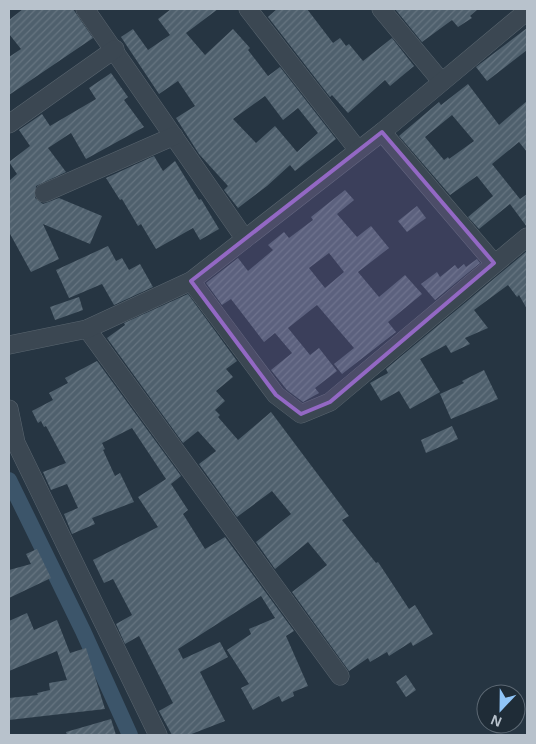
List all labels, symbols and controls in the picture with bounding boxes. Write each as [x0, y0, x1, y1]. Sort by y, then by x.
north arrow [476, 684, 526, 734]
text: N [488, 712, 504, 730]

